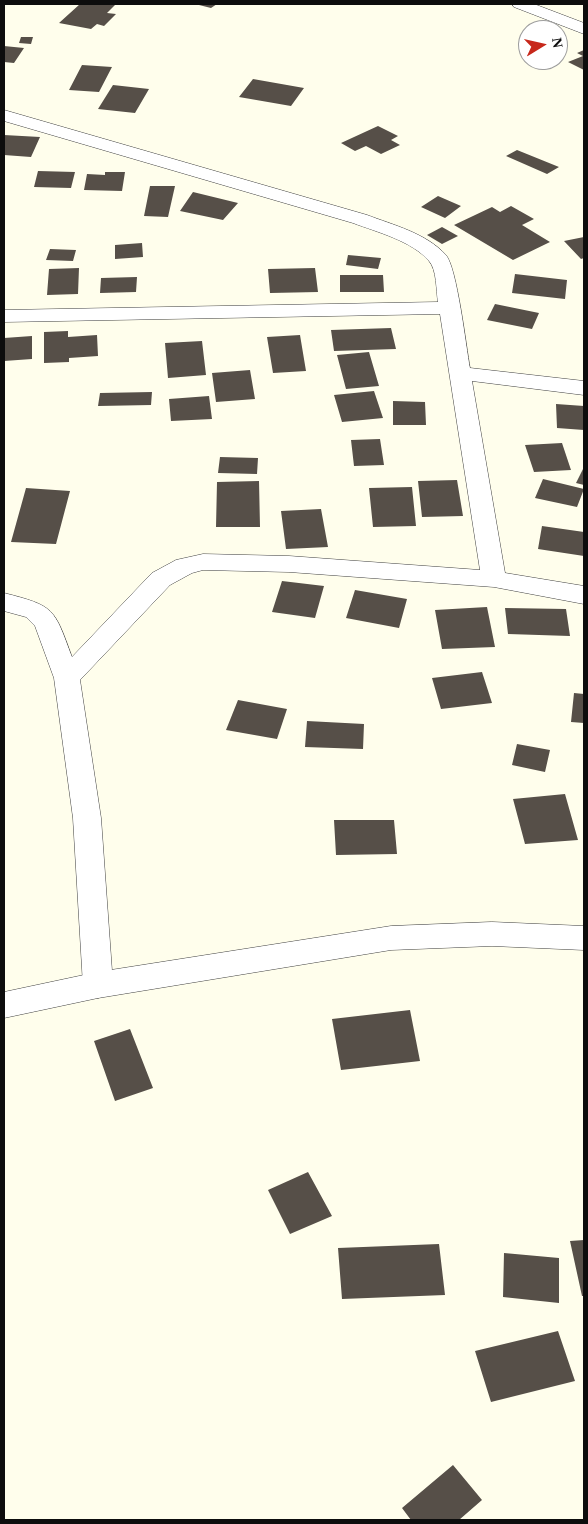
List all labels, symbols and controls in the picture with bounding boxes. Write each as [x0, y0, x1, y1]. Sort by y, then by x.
north arrow [518, 20, 568, 70]
text: N [549, 37, 566, 49]

